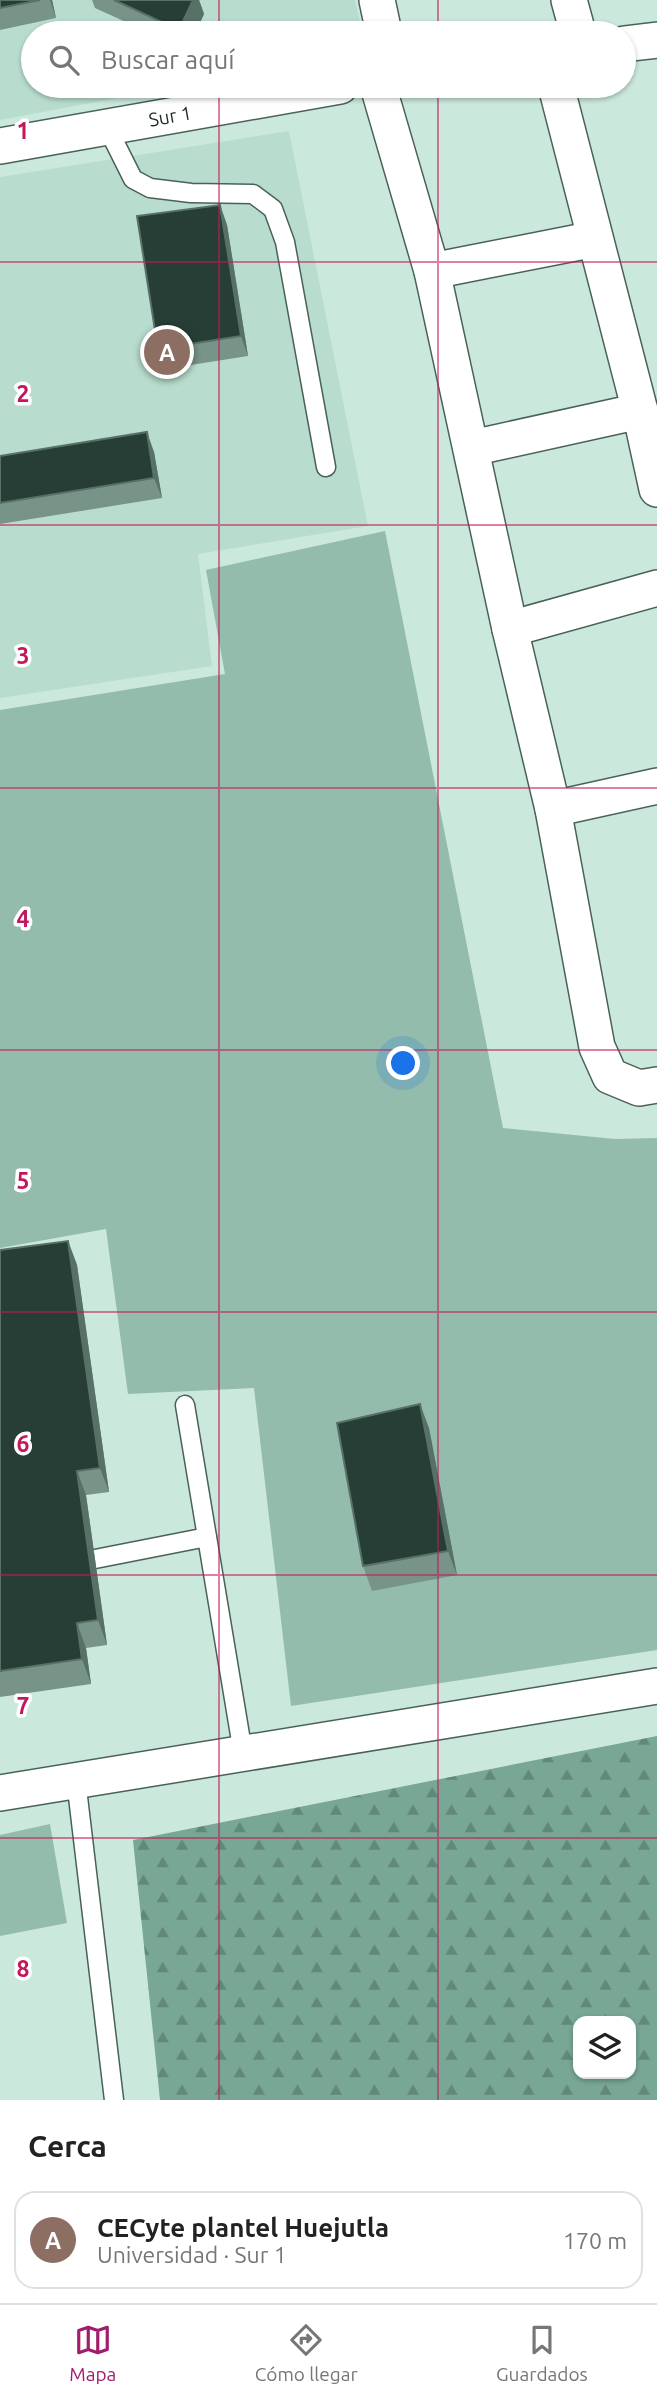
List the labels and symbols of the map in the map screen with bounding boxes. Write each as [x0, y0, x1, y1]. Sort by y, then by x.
street label: Sur 1 [147, 101, 193, 131]
text: 1 [17, 118, 29, 143]
pin: A [144, 326, 190, 378]
text: 2 [17, 381, 29, 406]
text: 3 [17, 643, 29, 668]
text: 4 [17, 906, 30, 931]
your location [386, 1046, 420, 1080]
text: 5 [17, 1168, 29, 1193]
text: 6 [17, 1431, 30, 1456]
text: 7 [17, 1693, 29, 1718]
text: 8 [17, 1956, 29, 1981]

